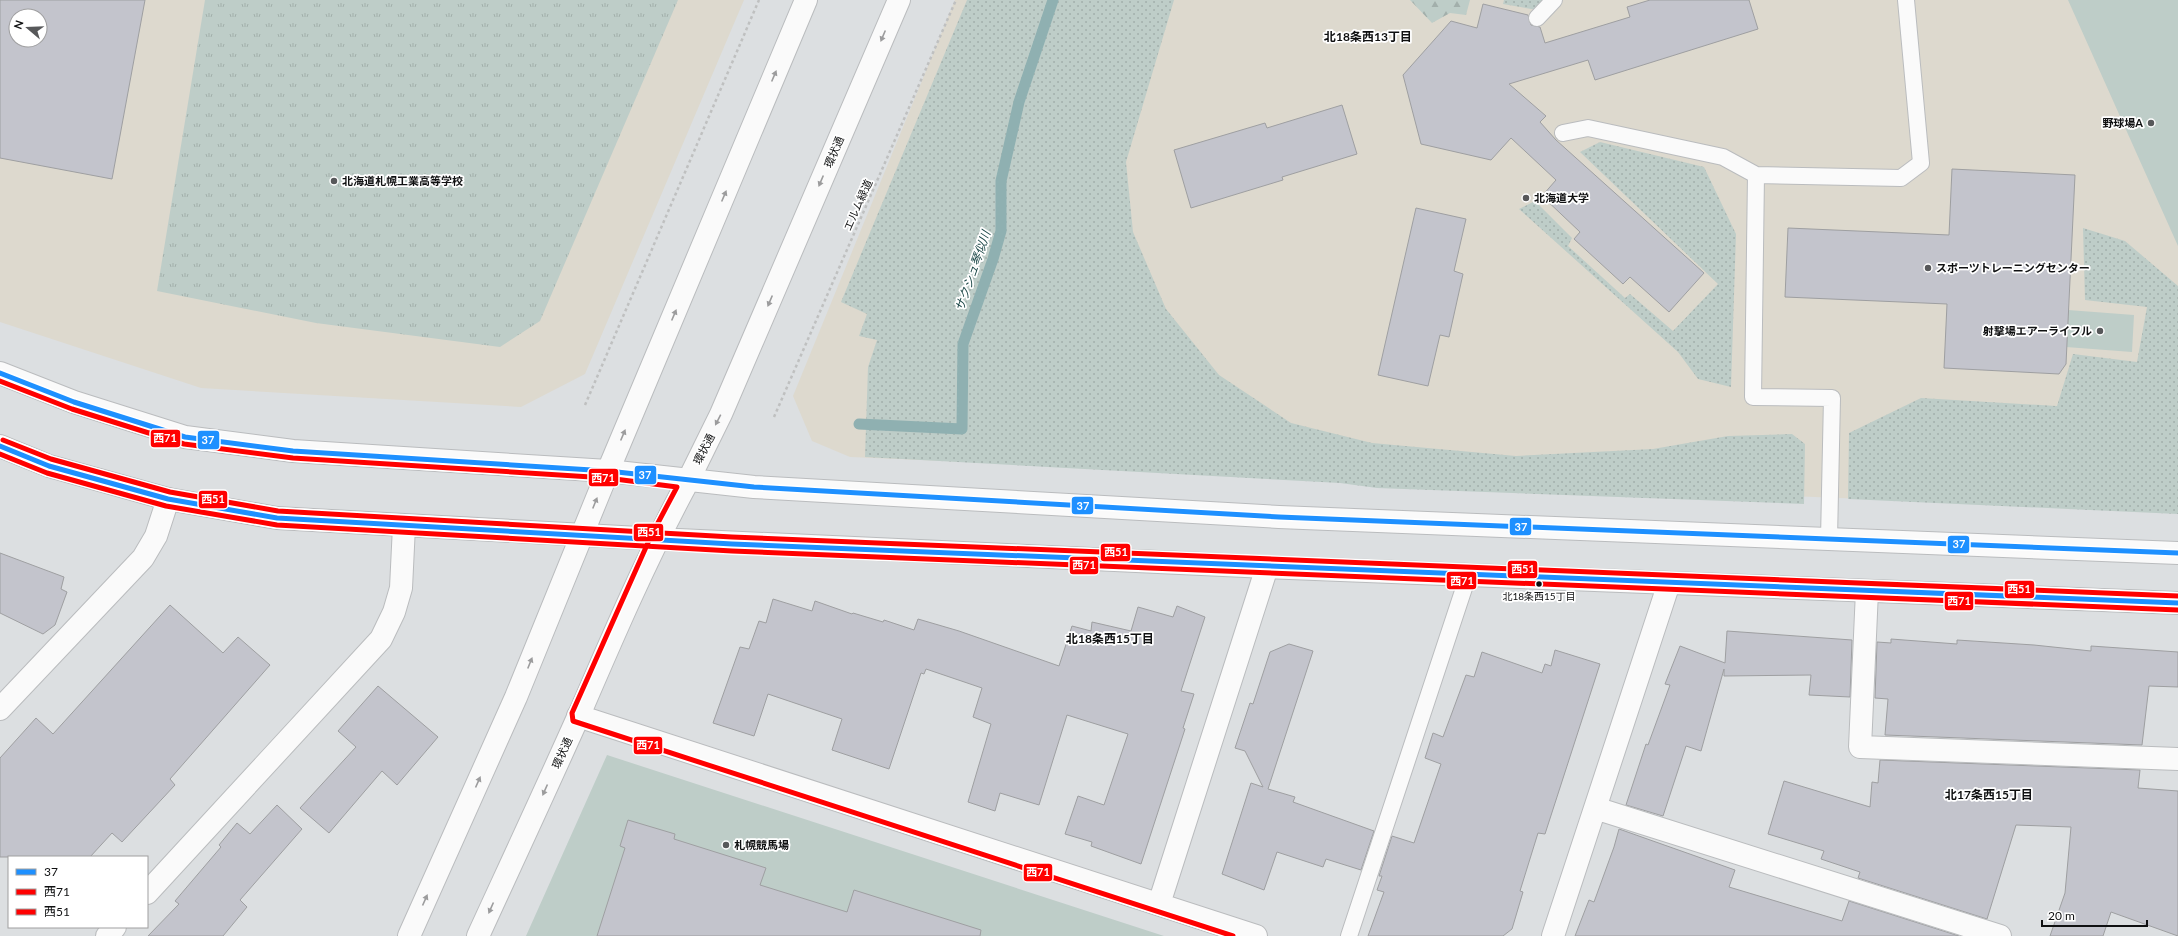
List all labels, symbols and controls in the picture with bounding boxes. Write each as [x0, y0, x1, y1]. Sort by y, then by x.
north arrow [8, 8, 48, 48]
text: N [11, 18, 26, 31]
district label: 北18条西13丁目 [1324, 29, 1412, 44]
one-way arrow [880, 30, 886, 41]
one-way arrow [772, 69, 778, 81]
place label: 野球場A [2102, 116, 2143, 129]
marker: 野球場A [2146, 118, 2156, 128]
street label: 環状通 [821, 134, 846, 170]
place label: 北海道札幌工業高等学校 [342, 174, 463, 187]
marker: 北海道札幌工業高等学校 [329, 176, 339, 186]
one-way arrow [818, 176, 824, 187]
street label: エルム緑道 [840, 177, 875, 232]
one-way arrow [721, 190, 727, 201]
place label: 北海道大学 [1534, 191, 1589, 204]
marker: 北海道大学 [1521, 193, 1531, 203]
water label: サクシュ琴似川 [952, 227, 994, 313]
place label: スポーツトレーニングセンター [1936, 261, 2090, 274]
marker: スポーツトレーニングセンター [1923, 263, 1933, 273]
one-way arrow [767, 295, 773, 306]
one-way arrow [671, 309, 677, 321]
place label: 射撃場エアーライフル [1983, 324, 2092, 337]
marker: 射撃場エアーライフル [2095, 326, 2105, 336]
one-way arrow [715, 414, 721, 426]
line badge: 西71 [150, 429, 181, 448]
line badge: 37 [197, 430, 220, 450]
one-way arrow [620, 430, 626, 441]
text: 西71 [153, 431, 177, 444]
street label: 環状通 [690, 431, 717, 466]
text: 37 [202, 433, 214, 446]
line badge: 37 [634, 465, 657, 485]
line badge: 西71 [588, 468, 619, 487]
text: 37 [639, 468, 651, 481]
text: 西71 [591, 471, 615, 484]
line badge: 西51 [198, 490, 228, 509]
text: 西51 [201, 492, 225, 505]
one-way arrow [592, 496, 598, 508]
line badge: 37 [1071, 496, 1094, 515]
text: 37 [1077, 499, 1089, 512]
line badge: 37 [1509, 517, 1532, 536]
text: 37 [1515, 520, 1527, 533]
line badge: 西51 [633, 523, 664, 542]
text: 西51 [637, 525, 661, 538]
line badge: 37 [1947, 535, 1970, 554]
text: 37 [1953, 537, 1965, 550]
line badge: 西51 [1100, 543, 1131, 562]
text: 西51 [1104, 545, 1128, 558]
line badge: 西71 [1069, 556, 1099, 575]
text: 西71 [1072, 558, 1096, 571]
line badge: 西51 [1507, 560, 1538, 579]
text: 西51 [1511, 562, 1535, 575]
line badge: 西71 [1446, 571, 1477, 590]
text: 西71 [1450, 574, 1474, 587]
marker: 北18条西15丁目 [1534, 579, 1544, 589]
line badge: 西51 [2004, 580, 2035, 599]
text: 西51 [2007, 582, 2031, 595]
place label: 北18条西15丁目 [1502, 590, 1576, 602]
line badge: 西71 [1944, 591, 1974, 611]
text: 西71 [1947, 594, 1971, 607]
district label: 北18条西15丁目 [1066, 631, 1154, 646]
one-way arrow [527, 656, 533, 668]
street label: 環状通 [549, 735, 574, 771]
line badge: 西71 [633, 736, 663, 755]
text: 西71 [636, 738, 660, 751]
one-way arrow [475, 776, 481, 787]
one-way arrow [542, 784, 548, 796]
district label: 北17条西15丁目 [1945, 787, 2033, 802]
place label: 札幌競馬場 [734, 838, 789, 851]
marker: 札幌競馬場 [721, 840, 731, 850]
legend [8, 856, 148, 928]
line badge: 西71 [1023, 863, 1053, 882]
text: 37 [44, 864, 58, 879]
text: 西71 [1026, 865, 1050, 878]
text: 西71 [44, 884, 70, 899]
one-way arrow [422, 895, 428, 906]
scale bar [2042, 902, 2147, 928]
one-way arrow [488, 903, 494, 914]
text: 西51 [44, 904, 70, 919]
text: 20 m [2048, 908, 2075, 923]

